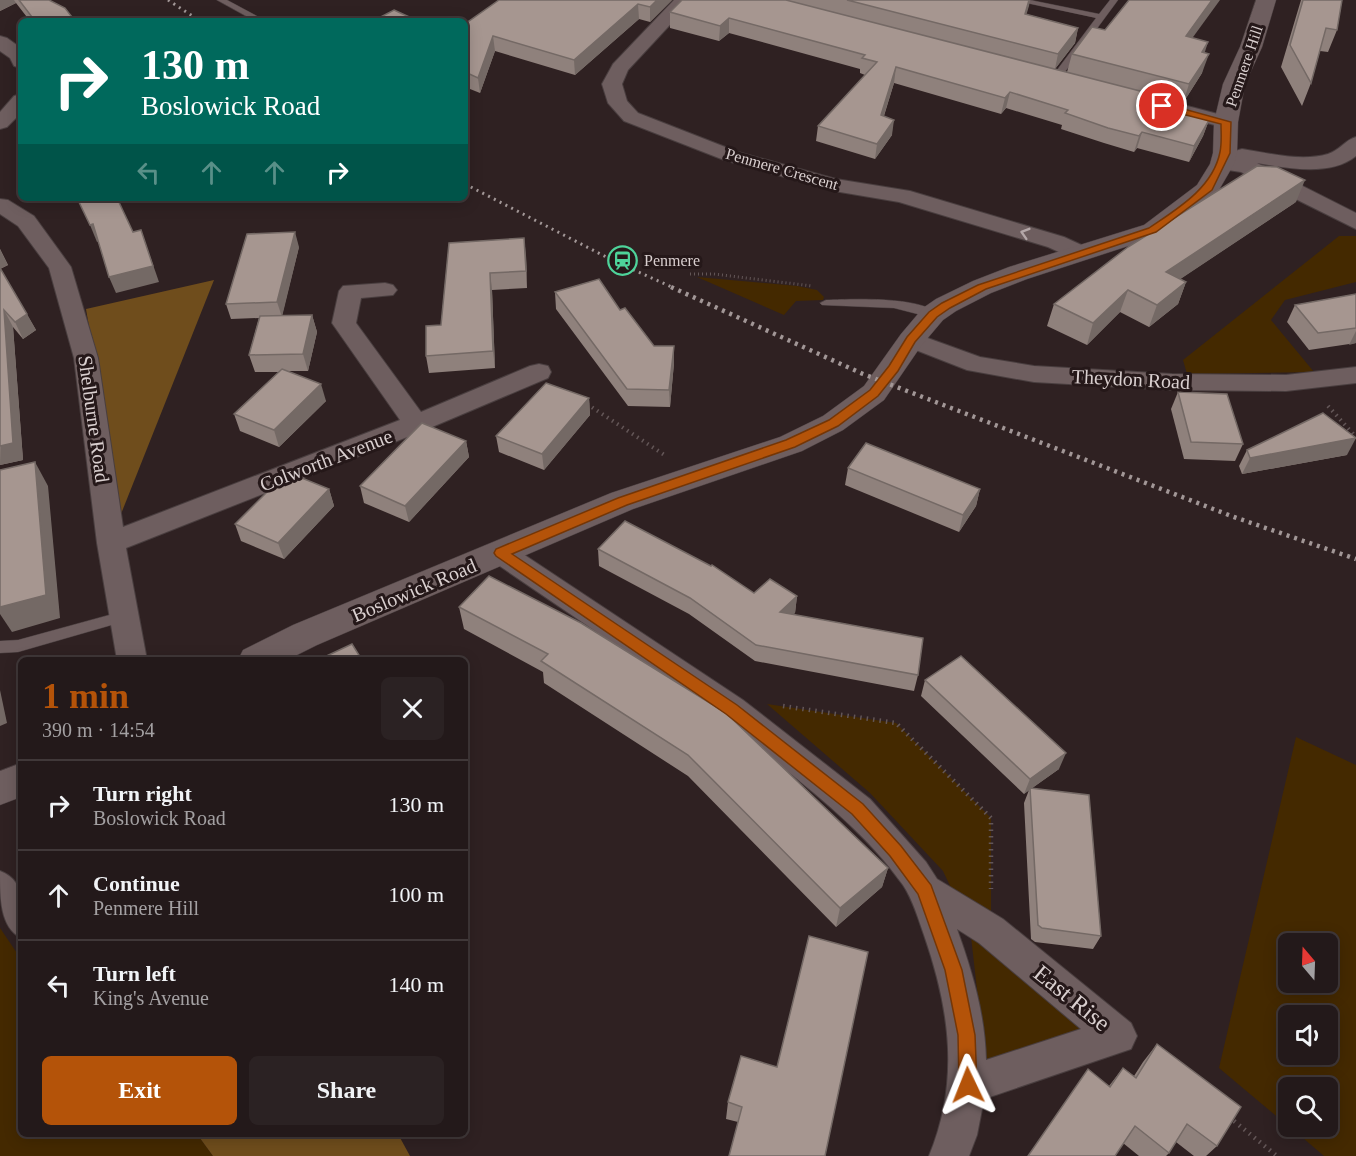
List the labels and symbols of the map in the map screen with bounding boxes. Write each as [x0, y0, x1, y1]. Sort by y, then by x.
street label: Penmere Hill [1222, 23, 1266, 109]
pin [1136, 80, 1187, 131]
street label: Penmere Crescent [724, 145, 841, 193]
one-way arrow [1020, 228, 1031, 240]
station icon: Penmere [607, 244, 639, 276]
place label: Penmere [644, 252, 700, 269]
street label: Shelburne Road [74, 354, 114, 484]
street label: Theydon Road [1071, 365, 1191, 394]
street label: Colworth Avenue [257, 425, 395, 495]
street label: Boslowick Road [349, 554, 479, 626]
north arrow [1278, 933, 1338, 993]
street label: East Rise [1029, 960, 1115, 1036]
position arrow [936, 1053, 1000, 1117]

